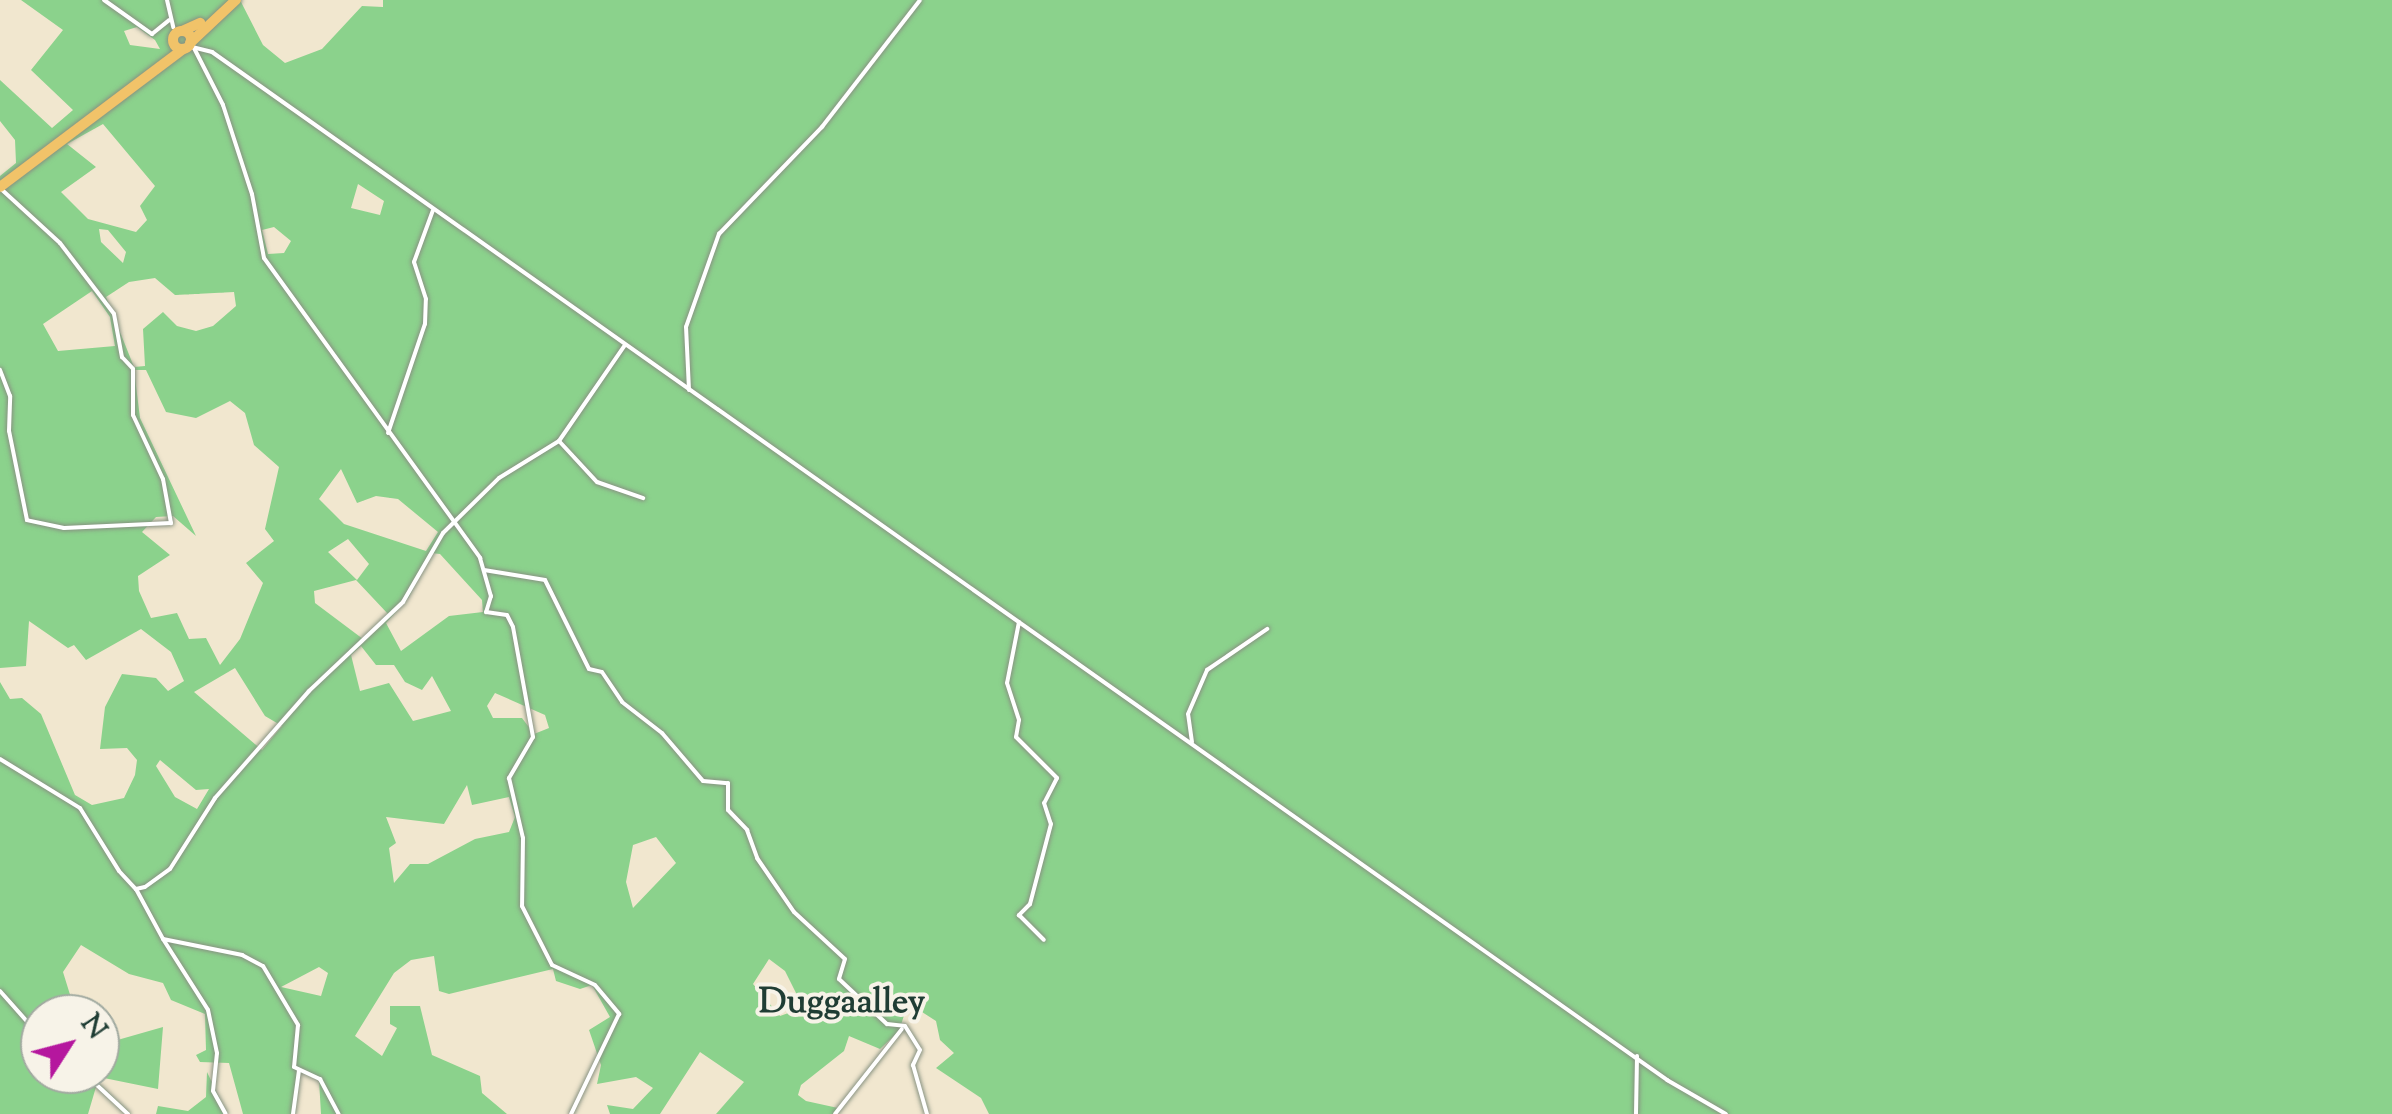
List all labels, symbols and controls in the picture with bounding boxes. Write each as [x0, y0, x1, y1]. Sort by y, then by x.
district label: Duggaalley [759, 983, 925, 1025]
north arrow [20, 994, 120, 1094]
text: N [70, 1007, 115, 1048]

